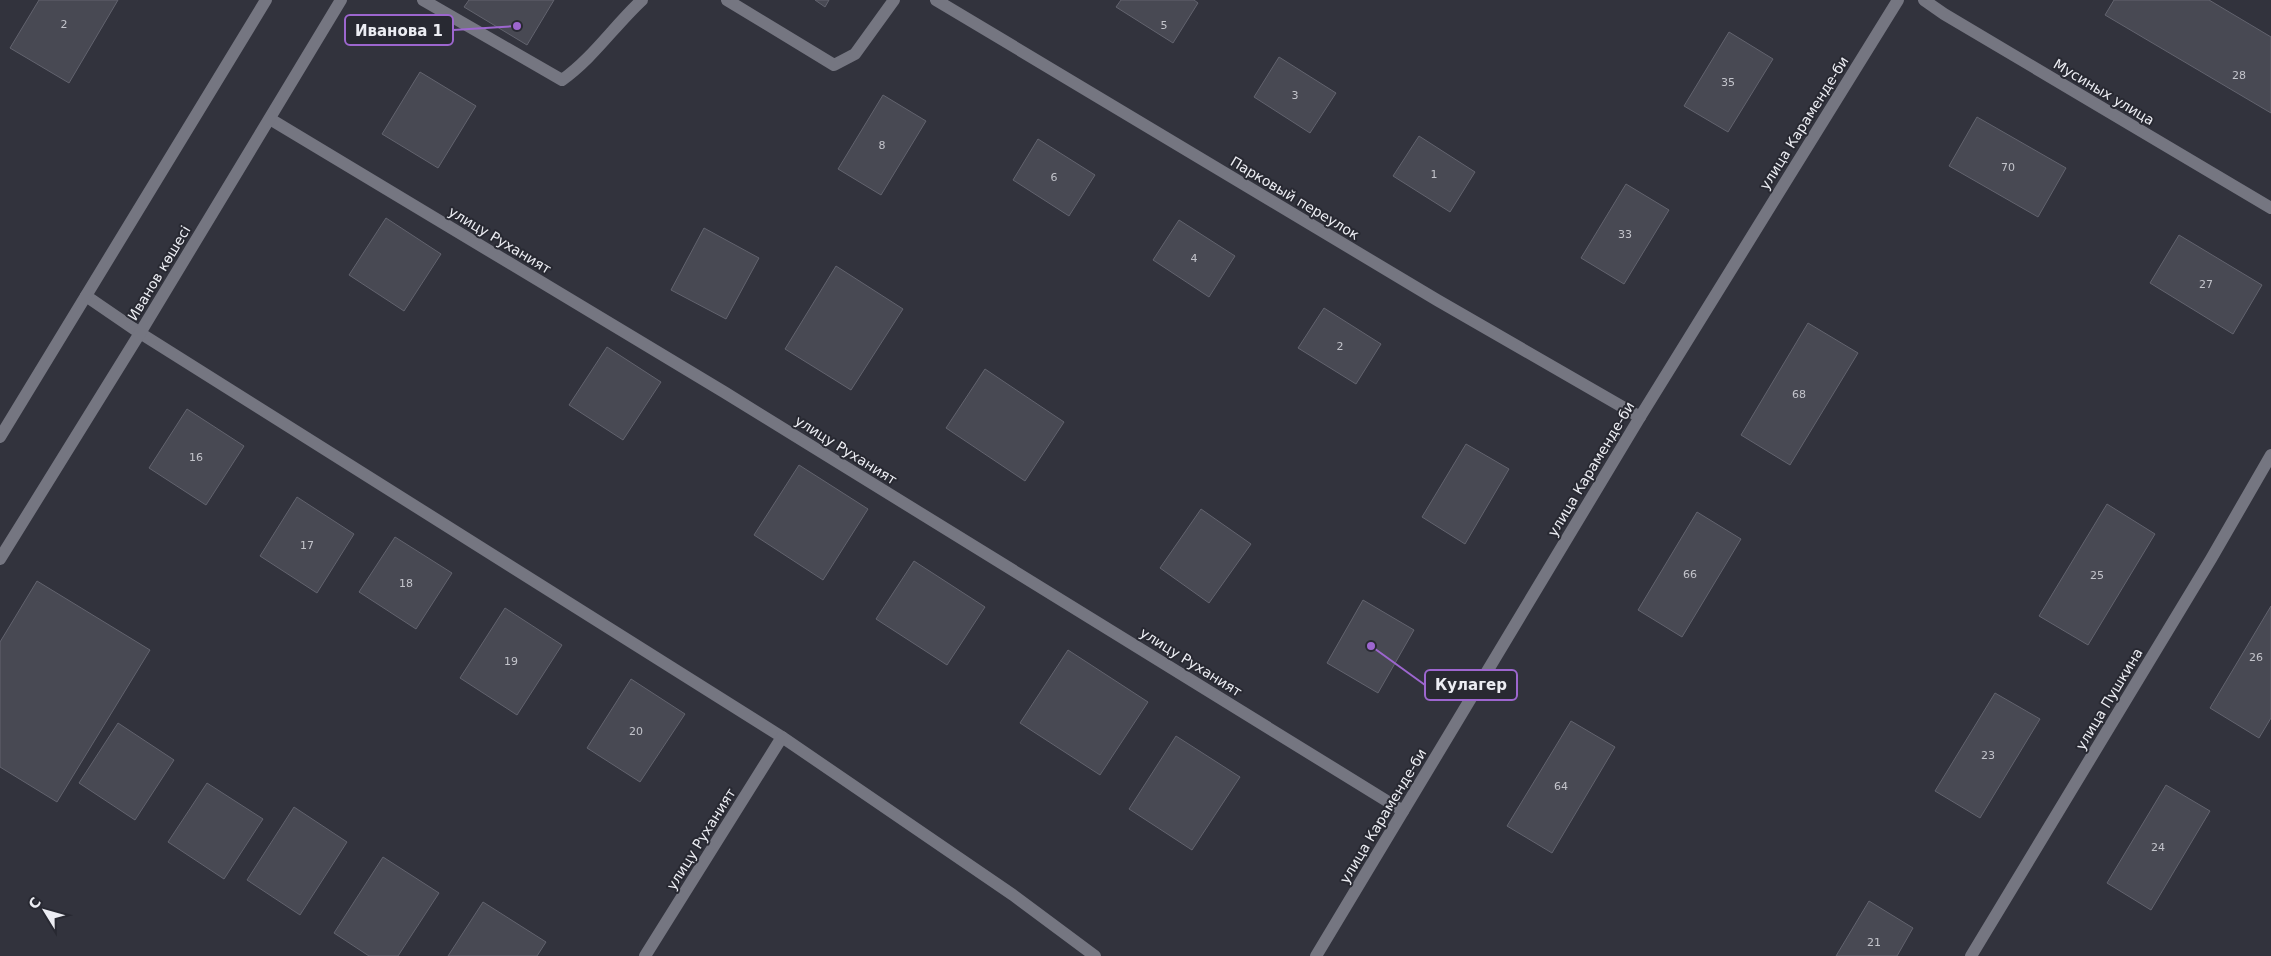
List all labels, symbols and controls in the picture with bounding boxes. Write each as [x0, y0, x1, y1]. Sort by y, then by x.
callout: Иванова 1 [345, 15, 453, 45]
house number: 2 [61, 18, 68, 31]
house number: 5 [1161, 19, 1168, 32]
text: Иванова 1 [355, 22, 443, 40]
street label: улица Караменде-би [1756, 53, 1852, 193]
street label: Мусиных улица [2051, 56, 2157, 128]
house number: 28 [2232, 69, 2246, 82]
house number: 35 [1721, 76, 1735, 89]
house number: 3 [1292, 89, 1299, 102]
house number: 8 [879, 139, 886, 152]
street label: Парковый переулок [1228, 153, 1362, 243]
house number: 70 [2001, 161, 2015, 174]
house number: 1 [1431, 168, 1438, 181]
house number: 6 [1051, 171, 1058, 184]
street label: улицу Руханият [446, 203, 554, 277]
street label: Иванов көшесі [124, 223, 194, 323]
house number: 33 [1618, 228, 1632, 241]
house number: 4 [1191, 252, 1198, 265]
house number: 27 [2199, 278, 2213, 291]
house number: 2 [1337, 340, 1344, 353]
house number: 68 [1792, 388, 1806, 401]
street label: улица Караменде-би [1544, 399, 1638, 539]
street label: улицу Руханият [792, 412, 900, 488]
house number: 16 [189, 451, 203, 464]
house number: 17 [300, 539, 314, 552]
house number: 66 [1683, 568, 1697, 581]
house number: 25 [2090, 569, 2104, 582]
house number: 18 [399, 577, 413, 590]
street label: улицу Руханият [1137, 624, 1245, 700]
street label: улица Пушкина [2072, 645, 2146, 753]
house number: 26 [2249, 651, 2263, 664]
house number: 19 [504, 655, 518, 668]
callout: Кулагер [1425, 670, 1517, 700]
text: Кулагер [1435, 676, 1507, 694]
house number: 20 [629, 725, 643, 738]
street label: улица Караменде-би [1336, 746, 1430, 886]
house number: 23 [1981, 749, 1995, 762]
house number: 64 [1554, 780, 1568, 793]
street label: улицу Руханият [663, 785, 739, 893]
house number: 24 [2151, 841, 2165, 854]
north arrow [20, 886, 70, 936]
text: С [25, 894, 44, 912]
house number: 21 [1867, 936, 1881, 949]

